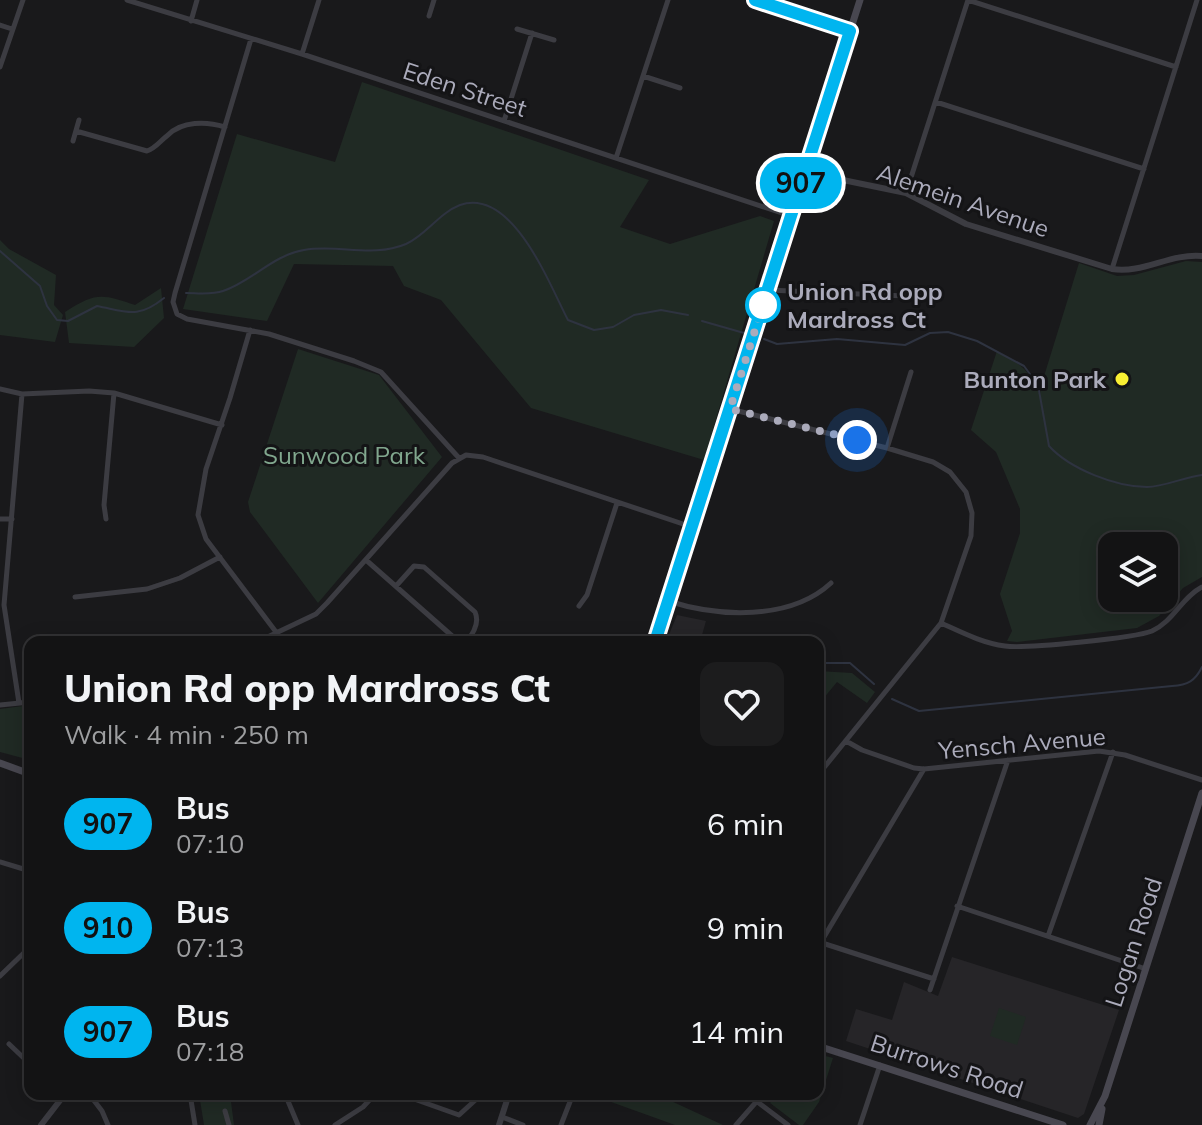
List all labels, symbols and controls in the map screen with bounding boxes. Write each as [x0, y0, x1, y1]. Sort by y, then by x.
street label: Eden Street [399, 55, 531, 123]
street label: Alemein Avenue [873, 156, 1053, 244]
line badge: 907 [755, 157, 847, 209]
text: 907 [776, 165, 826, 200]
place label: Union Rd opp Mardross Ct [787, 276, 943, 334]
marker: Union Rd opp Mardross Ct [746, 288, 780, 322]
place label: Bunton Park [963, 364, 1107, 394]
marker: Bunton Park [1113, 370, 1131, 388]
your location [837, 420, 877, 460]
park label: Sunwood Park [263, 440, 426, 470]
map controls [1098, 532, 1178, 612]
button: layers [1098, 532, 1178, 612]
button: heart [700, 662, 784, 746]
text: Union Rd opp Mardross Ct [64, 664, 550, 712]
text: Walk · 4 min · 250 m [64, 718, 309, 751]
street label: Yensch Avenue [936, 721, 1107, 765]
text: Bus [176, 789, 230, 827]
text: 6 min [707, 805, 784, 843]
text: 907 [83, 806, 133, 841]
text: 07:10 [176, 827, 244, 860]
street label: Logan Road [1098, 873, 1168, 1011]
text: Bus [176, 893, 230, 931]
text: 9 min [707, 909, 784, 947]
text: 910 [83, 910, 133, 945]
text: 07:13 [176, 931, 244, 964]
text: Bus [176, 997, 230, 1035]
text: 14 min [689, 1013, 784, 1051]
text: 907 [83, 1014, 133, 1049]
street label: Burrows Road [867, 1027, 1027, 1105]
text: 07:18 [176, 1035, 244, 1068]

